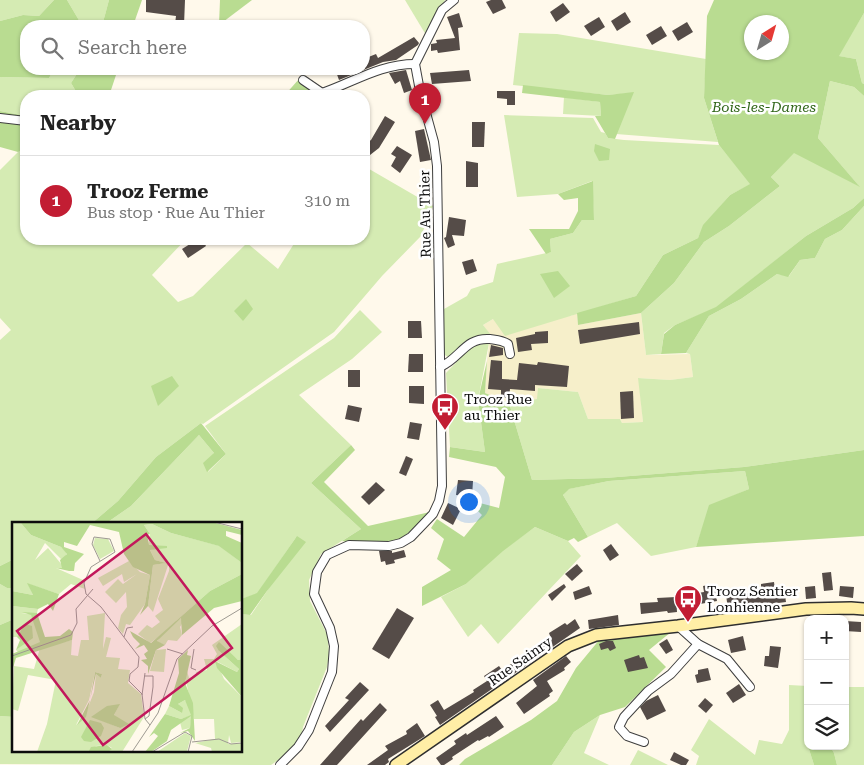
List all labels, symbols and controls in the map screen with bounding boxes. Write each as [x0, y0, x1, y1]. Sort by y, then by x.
north arrow [744, 15, 789, 60]
search box [20, 20, 370, 75]
icon: search [38, 34, 66, 62]
text: Search here [78, 36, 187, 59]
pin: 1 [409, 83, 441, 124]
park label: Bois-les-Dames [711, 99, 817, 115]
text: Nearby [40, 111, 116, 135]
street label: Rue Au Thier [416, 170, 434, 258]
text: Trooz Ferme [87, 180, 208, 203]
text: 1 [52, 191, 60, 210]
text: 310 m [304, 191, 350, 210]
text: Bus stop · Rue Au Thier [87, 203, 265, 222]
place label: Trooz Rue au Thier [464, 391, 532, 423]
bus stop icon: Trooz Rue au Thier [430, 392, 460, 431]
your location [456, 489, 482, 515]
inset map [12, 522, 242, 752]
place label: Trooz Sentier Lonhienne [707, 583, 798, 615]
bus stop icon: Trooz Sentier Lonhienne [673, 584, 703, 623]
map controls [804, 615, 849, 750]
button: + [804, 615, 849, 660]
street label: Rue Sainry [485, 633, 555, 689]
button: − [804, 660, 849, 705]
button: layers [804, 705, 849, 750]

